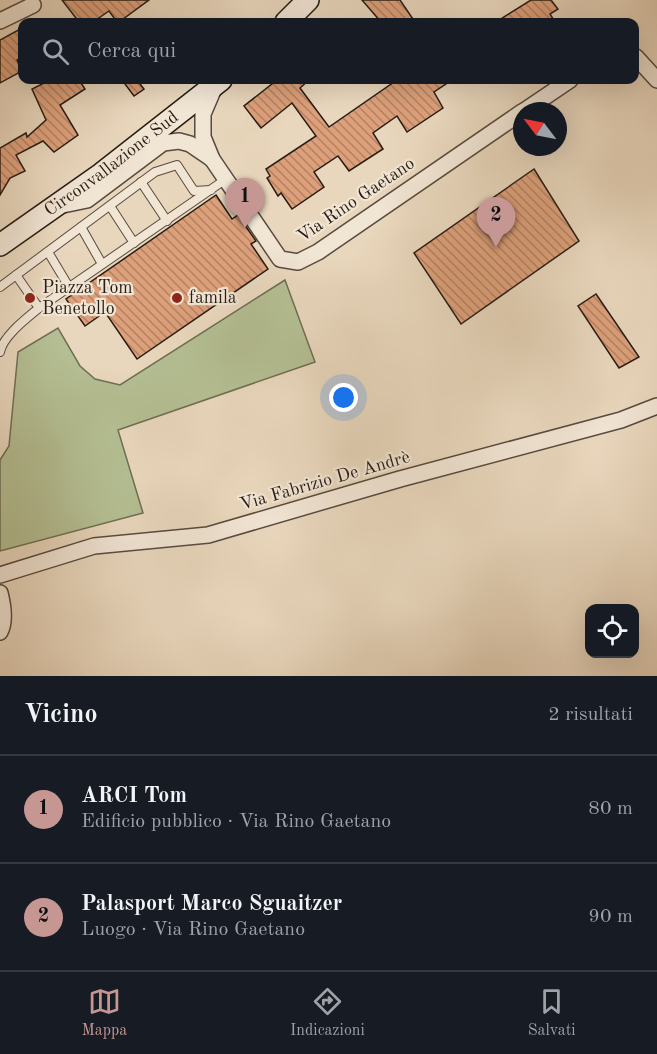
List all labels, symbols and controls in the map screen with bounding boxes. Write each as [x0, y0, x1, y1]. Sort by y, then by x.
search box [18, 18, 639, 84]
icon: search [39, 35, 72, 68]
text: Cerca qui [87, 40, 176, 62]
north arrow [513, 102, 567, 156]
street label: Circonvallazione Sud [41, 108, 182, 220]
street label: Via Rino Gaetano [294, 154, 418, 246]
pin: 1 [226, 178, 264, 228]
pin: 2 [476, 198, 516, 247]
place label: Piazza Tom Benetollo [42, 279, 133, 318]
place label: famila [189, 289, 237, 307]
marker: Piazza Tom Benetollo [23, 291, 37, 305]
marker: famila [170, 291, 184, 305]
your location [329, 383, 358, 412]
street label: Via Fabrizio De Andrè [238, 448, 412, 514]
map controls [585, 604, 639, 658]
button: locate [585, 604, 639, 658]
text: Vicino [24, 702, 98, 728]
text: 2 risultati [548, 705, 633, 725]
text: ARCI Tom [81, 785, 187, 807]
text: 1 [38, 799, 49, 819]
text: 80 m [588, 799, 633, 819]
text: Edificio pubblico · Via Rino Gaetano [81, 812, 391, 832]
text: Palasport Marco Sguaitzer [81, 893, 342, 915]
text: 2 [38, 907, 49, 927]
text: 90 m [588, 907, 633, 927]
text: Luogo · Via Rino Gaetano [81, 920, 305, 940]
tab: Mappa [81, 985, 127, 1041]
tab: Indicazioni [290, 985, 365, 1041]
tab: Salvati [528, 985, 576, 1041]

